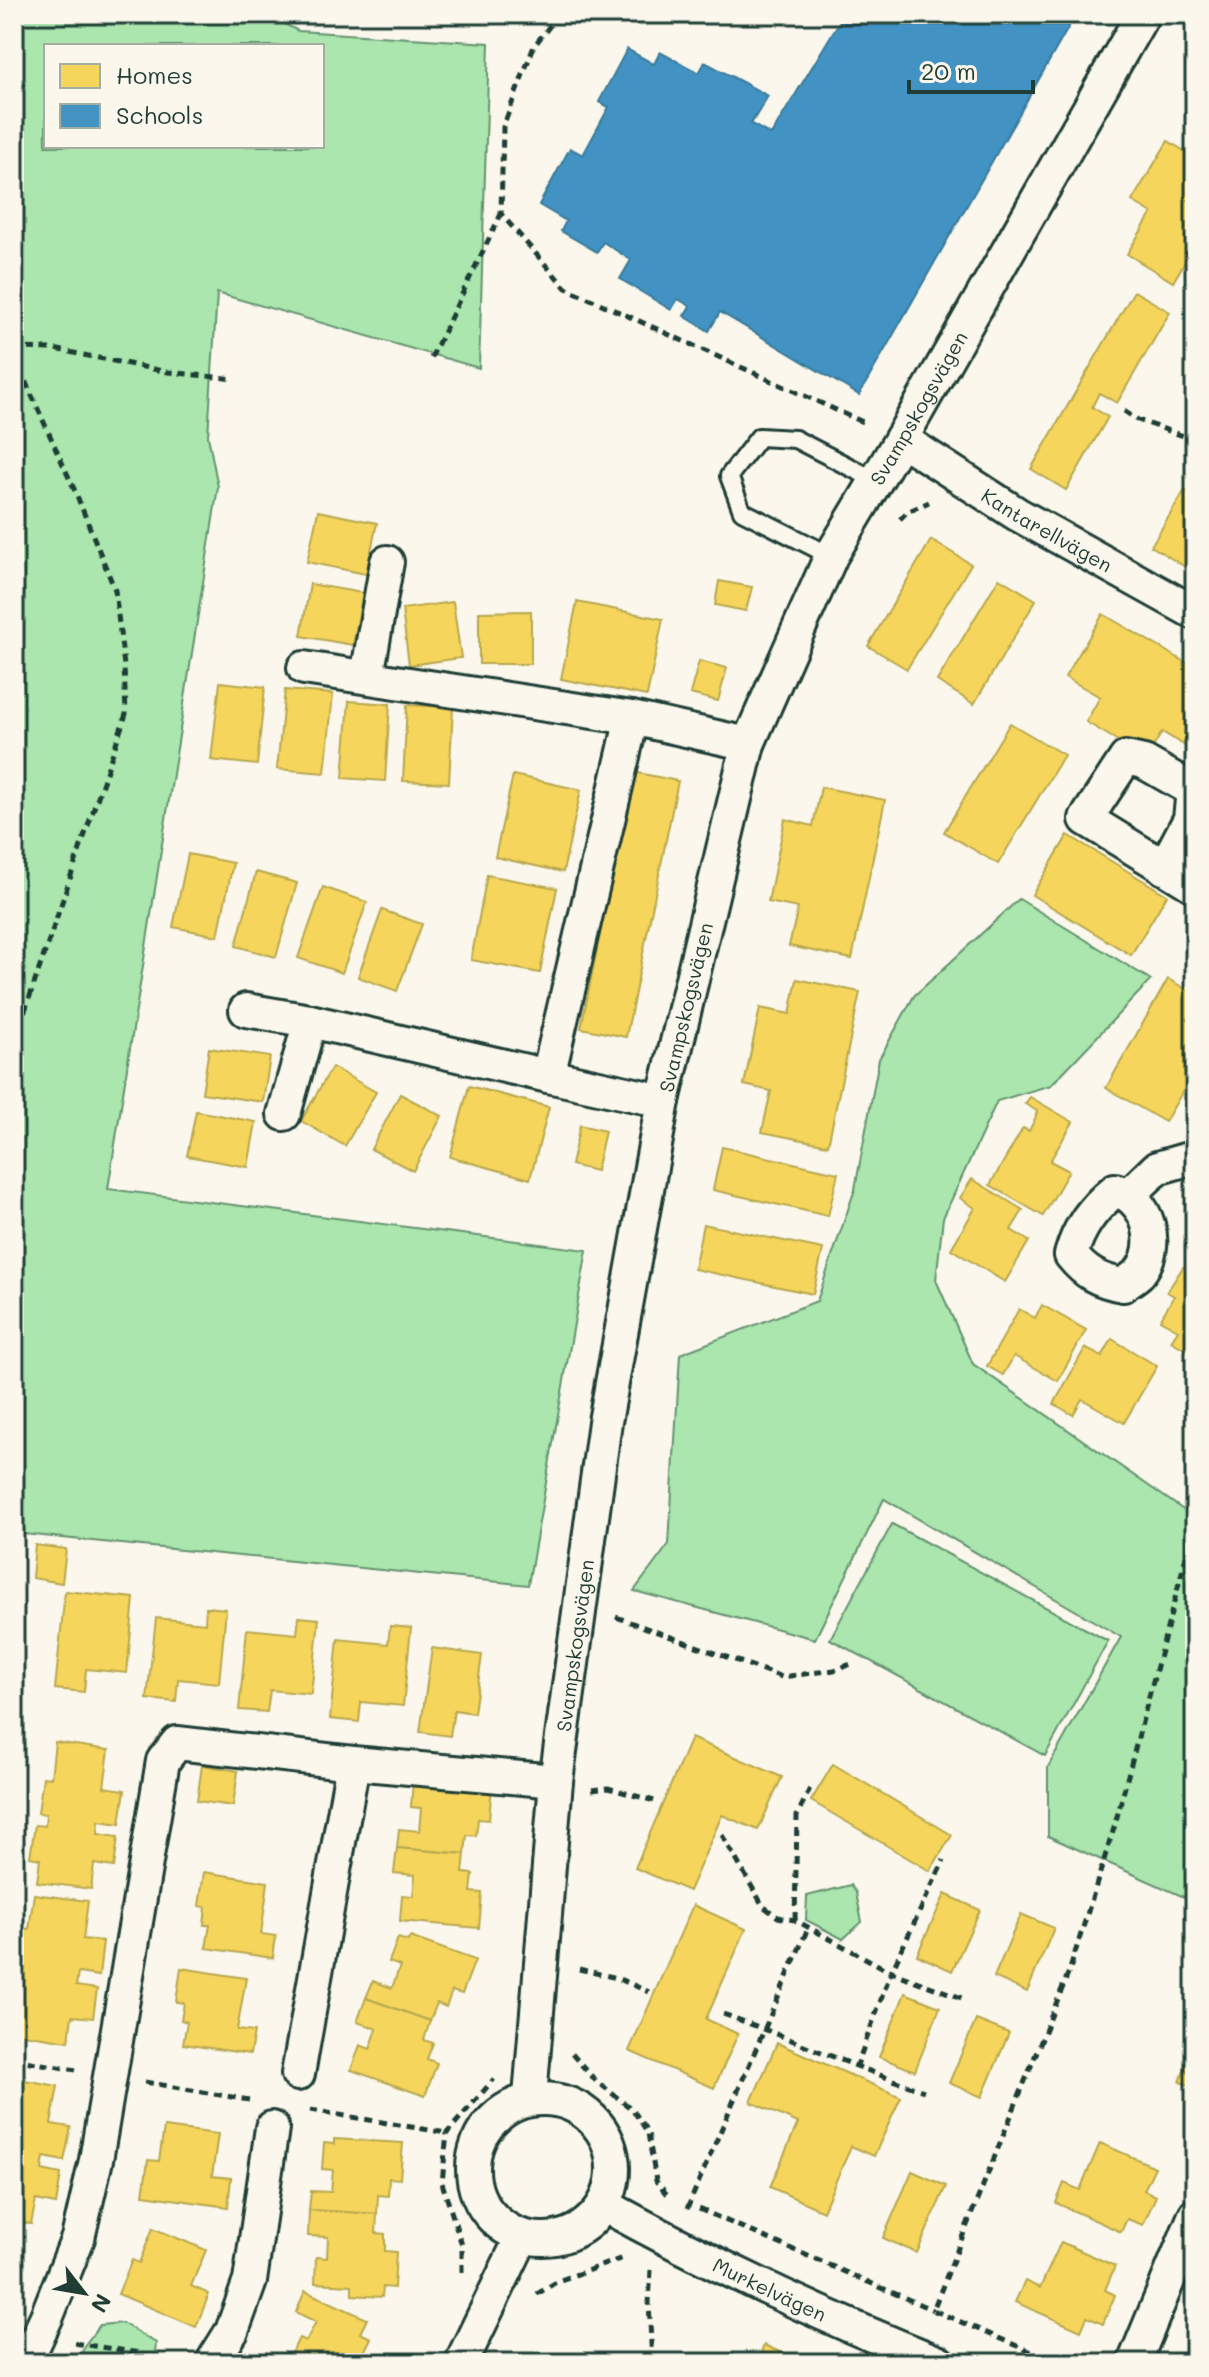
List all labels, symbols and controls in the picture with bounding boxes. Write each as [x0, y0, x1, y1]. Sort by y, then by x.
legend [44, 44, 324, 148]
scale bar [909, 44, 1033, 94]
text: 20 m [921, 55, 976, 86]
text: Homes [116, 59, 193, 90]
text: Schools [116, 99, 203, 130]
street label: Svampskogsvägen [864, 326, 973, 490]
street label: Kantarellvägen [977, 482, 1117, 578]
street label: Svampskogsvägen [653, 920, 718, 1095]
street label: Svampskogsvägen [550, 1558, 599, 1733]
street label: Murkelvägen [709, 2251, 831, 2327]
north arrow [44, 2253, 124, 2333]
text: N [85, 2289, 118, 2318]

